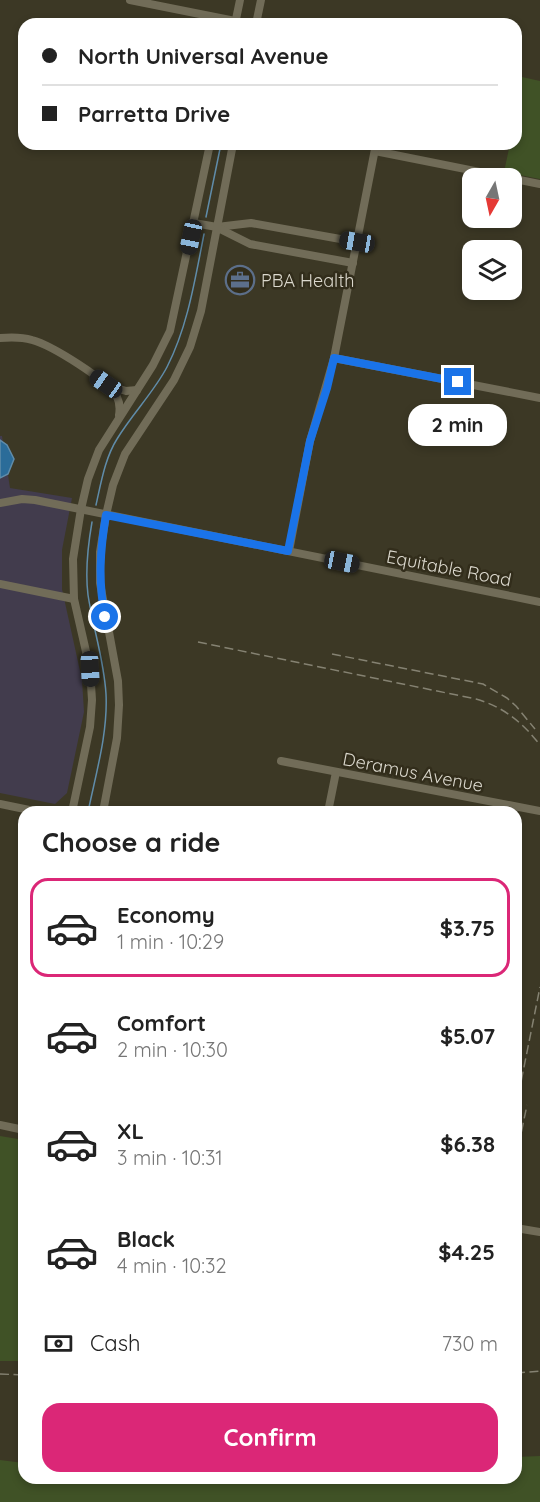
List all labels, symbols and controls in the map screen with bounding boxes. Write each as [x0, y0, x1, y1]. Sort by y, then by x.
text: North Universal Avenue [78, 42, 328, 70]
text: Parretta Drive [78, 100, 230, 128]
north arrow [462, 168, 522, 228]
map controls [462, 168, 522, 300]
car [178, 218, 204, 256]
car [338, 230, 376, 254]
button: layers [462, 240, 522, 300]
office icon: PBA Health [224, 264, 256, 296]
place label: PBA Health [261, 269, 355, 292]
car [86, 366, 126, 402]
route end [444, 368, 471, 395]
callout: 2 min [408, 403, 508, 445]
text: 2 min [431, 412, 484, 437]
street label: Equitable Road [385, 545, 513, 591]
car [323, 550, 361, 574]
route start [91, 603, 118, 630]
car [80, 651, 100, 687]
street label: Deramus Avenue [341, 747, 485, 797]
text: Choose a ride [42, 825, 220, 859]
icon: car [45, 901, 99, 955]
text: Economy [117, 901, 215, 929]
text: $3.75 [440, 914, 495, 942]
text: 1 min · 10:29 [117, 929, 224, 954]
icon: car [45, 1009, 99, 1063]
text: Comfort [117, 1009, 206, 1037]
text: $5.07 [440, 1022, 495, 1050]
text: 2 min · 10:30 [117, 1037, 228, 1062]
icon: car [45, 1117, 99, 1171]
text: XL [117, 1117, 144, 1145]
text: $6.38 [440, 1130, 495, 1158]
text: 3 min · 10:31 [117, 1145, 223, 1170]
icon: car [45, 1225, 99, 1279]
text: Black [117, 1225, 175, 1253]
text: $4.25 [438, 1238, 495, 1266]
text: 4 min · 10:32 [117, 1253, 227, 1278]
icon: cash [42, 1327, 75, 1360]
text: Cash [90, 1329, 141, 1357]
text: 730 m [442, 1331, 498, 1356]
button: Confirm [42, 1403, 498, 1472]

